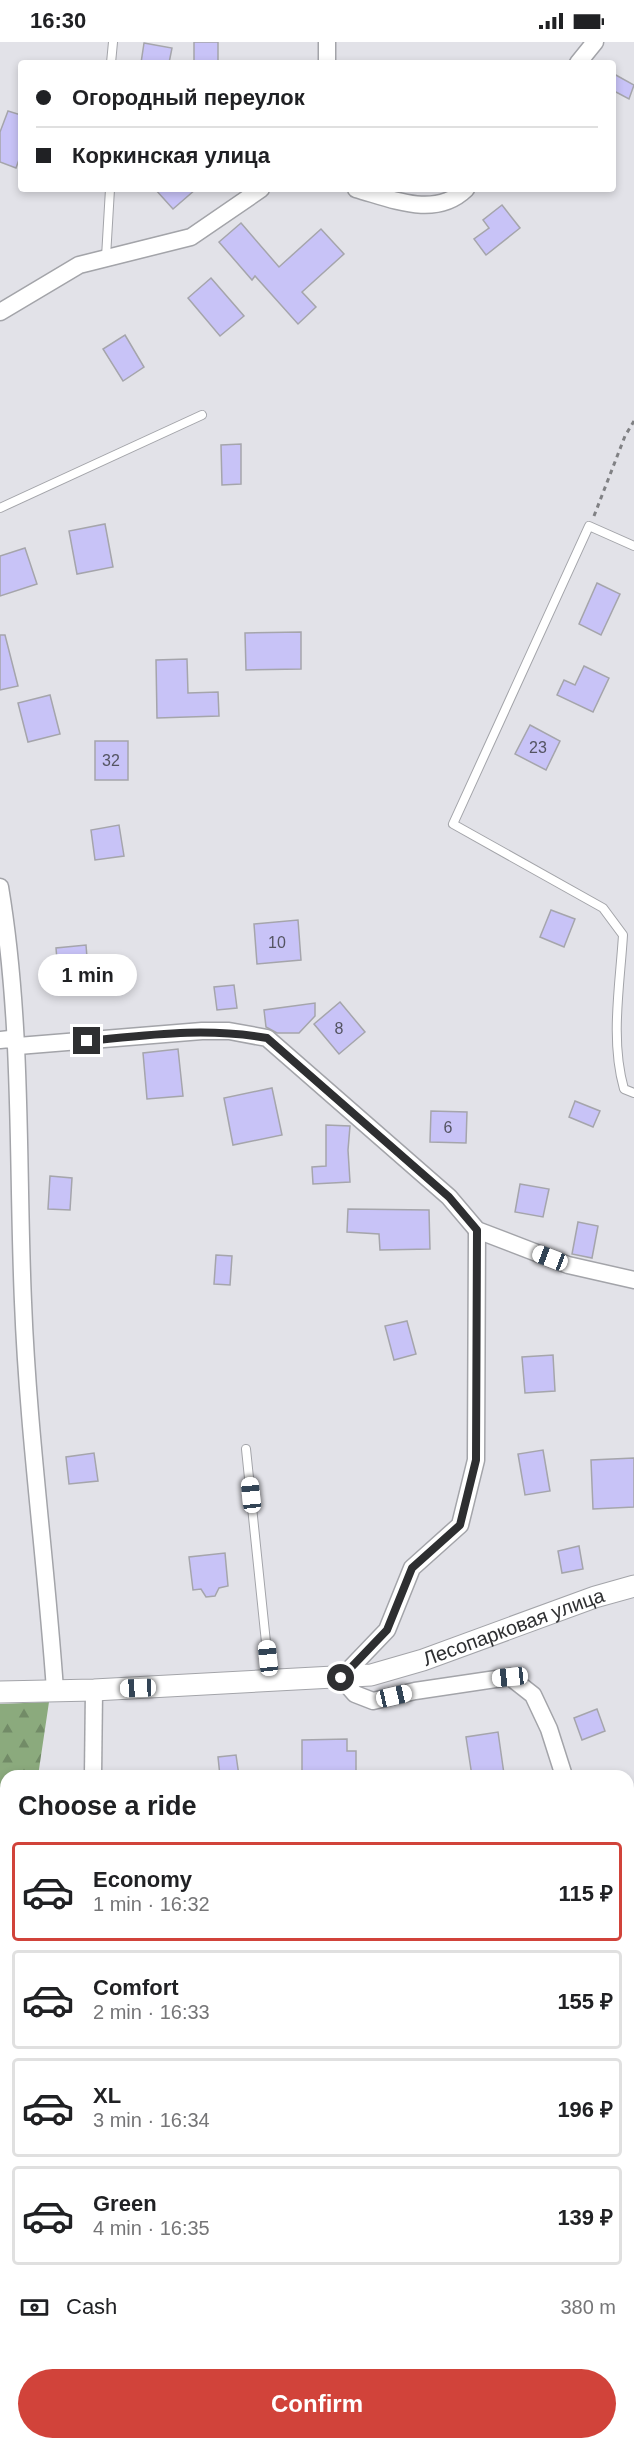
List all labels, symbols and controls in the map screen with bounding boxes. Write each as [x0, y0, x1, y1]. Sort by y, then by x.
text: 16:30 [30, 8, 86, 33]
text: Огородный переулок [72, 85, 305, 110]
text: Коркинская улица [72, 143, 270, 168]
house number: 23 [529, 739, 547, 756]
house number: 32 [102, 752, 120, 769]
house number: 10 [268, 934, 286, 951]
callout: 1 min [38, 954, 136, 996]
text: 1 min [61, 964, 114, 986]
house number: 8 [335, 1020, 344, 1037]
route end [73, 1027, 100, 1054]
house number: 6 [444, 1119, 453, 1136]
car [530, 1243, 570, 1273]
car [240, 1476, 262, 1514]
street label: Лесопарковая улица [420, 1584, 608, 1670]
car [257, 1639, 279, 1677]
route start [327, 1664, 354, 1691]
car [491, 1666, 529, 1688]
car [120, 1678, 156, 1698]
car [374, 1683, 414, 1709]
text: Choose a ride [18, 1791, 197, 1821]
icon: car [21, 1865, 75, 1919]
text: Economy [93, 1867, 192, 1892]
text: 115 ₽ [559, 1881, 613, 1906]
text: 1 min · 16:32 [93, 1893, 210, 1915]
icon: car [21, 1973, 75, 2027]
text: Comfort [93, 1975, 179, 2000]
text: 155 ₽ [557, 1989, 613, 2014]
text: 2 min · 16:33 [93, 2001, 210, 2023]
icon: car [21, 2081, 75, 2135]
text: XL [93, 2083, 121, 2108]
text: 196 ₽ [557, 2097, 613, 2122]
text: 3 min · 16:34 [93, 2109, 210, 2131]
icon: car [21, 2189, 75, 2243]
text: Green [93, 2191, 157, 2216]
text: 139 ₽ [557, 2205, 613, 2230]
text: 4 min · 16:35 [93, 2217, 210, 2239]
icon: cash [18, 2291, 51, 2324]
text: Cash [66, 2294, 117, 2319]
text: 380 m [560, 2296, 616, 2318]
button: Confirm [18, 2369, 616, 2438]

